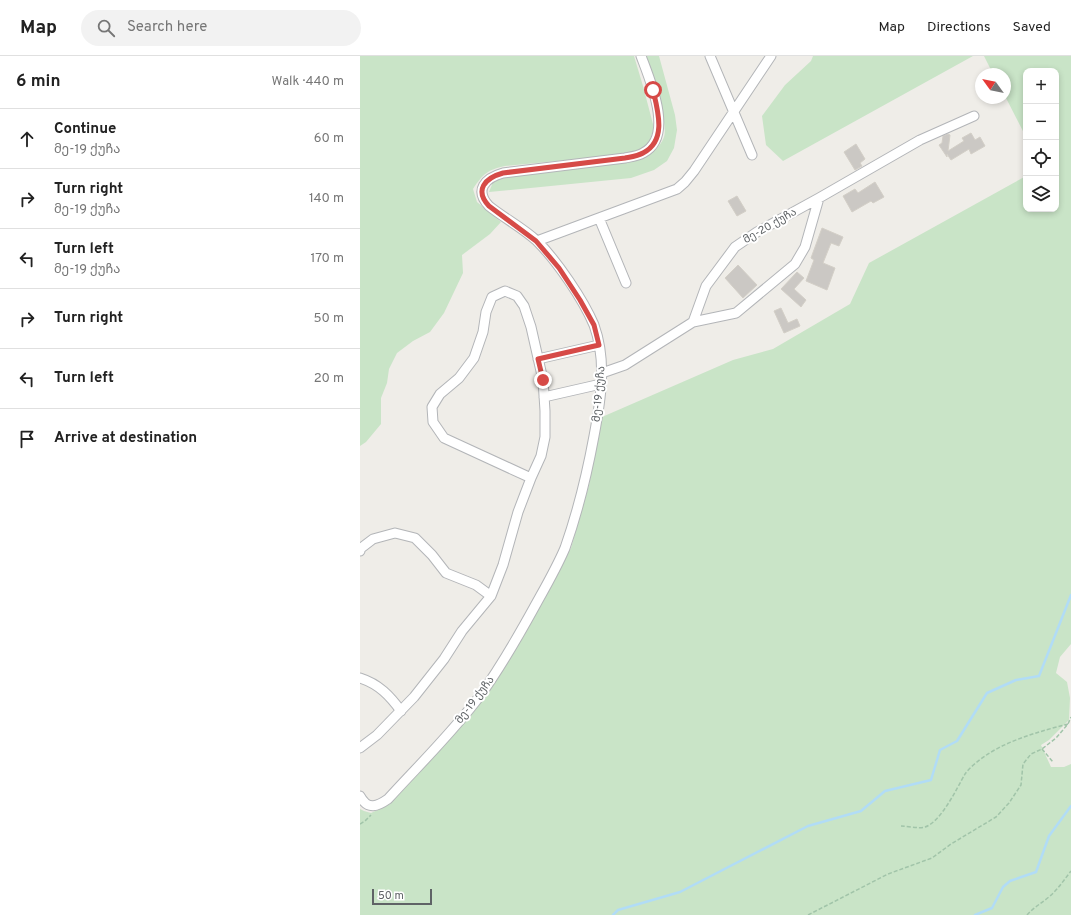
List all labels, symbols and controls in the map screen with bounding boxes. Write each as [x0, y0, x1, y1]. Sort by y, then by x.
search box [81, 10, 361, 46]
text: Map [20, 16, 57, 40]
icon: search [95, 17, 117, 39]
text: Search here [127, 18, 207, 37]
text: Map [879, 19, 905, 36]
text: Directions [927, 19, 991, 36]
text: Saved [1013, 19, 1051, 36]
north arrow [975, 68, 1011, 104]
map controls [1023, 68, 1059, 212]
button: + [1023, 68, 1059, 104]
text: 6 min [16, 71, 60, 93]
text: Walk · 440 m [272, 74, 344, 90]
route start [644, 81, 662, 99]
button: − [1023, 104, 1059, 140]
text: Continue [54, 120, 116, 139]
icon: ahead [16, 128, 38, 150]
text: 60 m [314, 131, 344, 147]
button: locate [1023, 140, 1059, 176]
text: მე-19 ქუჩა [54, 142, 120, 158]
button: layers [1023, 176, 1059, 212]
text: Turn right [54, 180, 123, 199]
icon: right [16, 188, 38, 210]
text: 140 m [309, 191, 344, 207]
text: მე-19 ქუჩა [54, 202, 120, 218]
street label: მე-20 ქუჩა [741, 205, 799, 247]
text: Turn left [54, 240, 114, 259]
icon: left [16, 248, 38, 270]
text: 170 m [310, 251, 344, 267]
text: მე-19 ქუჩა [54, 262, 120, 278]
icon: right [16, 308, 38, 330]
text: Turn right [54, 309, 123, 328]
text: 50 m [314, 311, 344, 327]
street label: მე-19 ქუჩა [590, 365, 608, 423]
icon: left [16, 368, 38, 390]
text: Turn left [54, 369, 114, 388]
text: 20 m [314, 371, 344, 387]
route end [534, 371, 552, 389]
icon: arrive [16, 428, 38, 450]
text: Arrive at destination [54, 429, 197, 448]
street label: მე-19 ქუჩა [452, 673, 498, 727]
scale bar [372, 887, 432, 906]
text: 50 m [378, 889, 404, 903]

